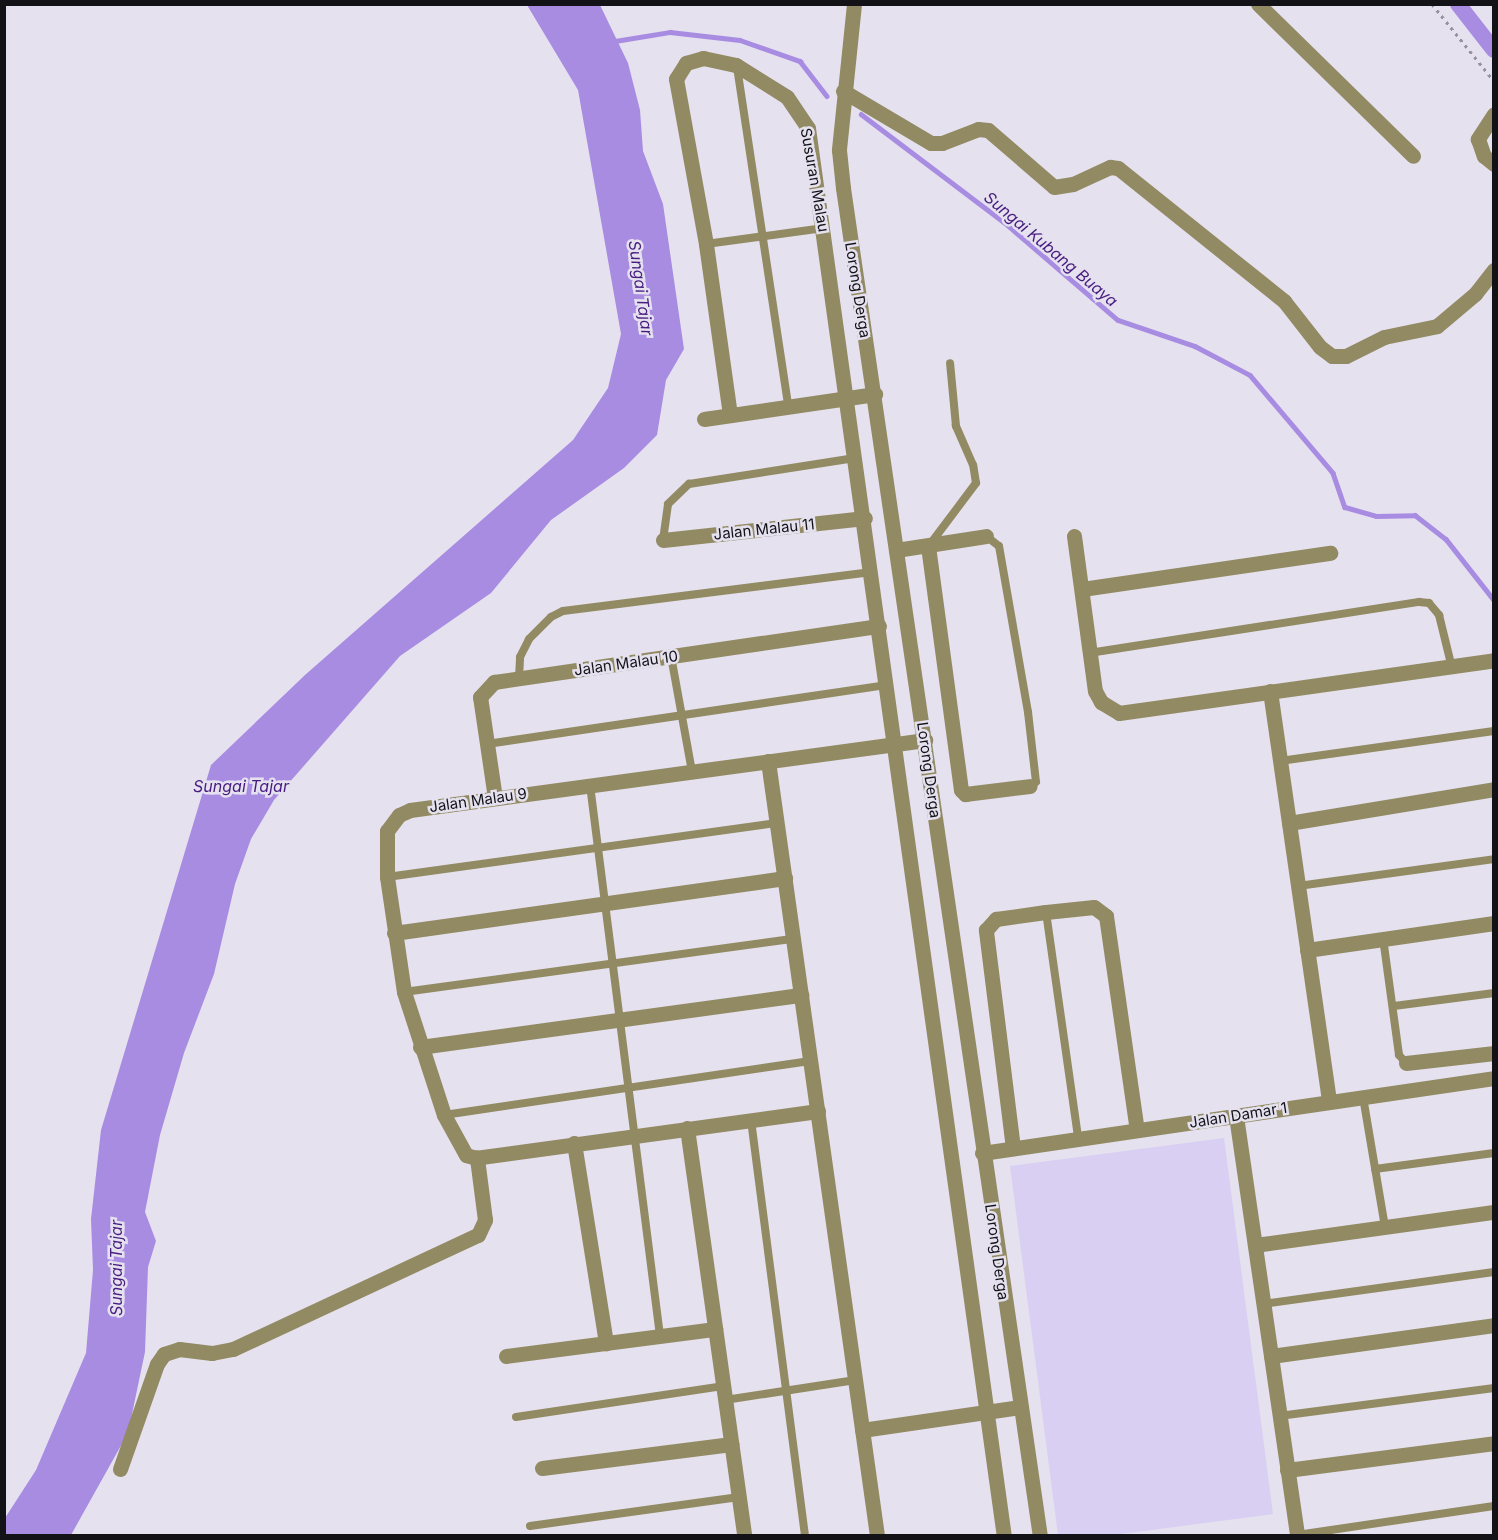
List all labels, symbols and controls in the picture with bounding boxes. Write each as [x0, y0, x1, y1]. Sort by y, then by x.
street label: Susuran Malau [797, 127, 833, 233]
water label: Sungai Kubang Buaya [980, 188, 1122, 310]
water label: Sungai Tajar [625, 239, 657, 337]
street label: Lorong Derga [842, 241, 874, 339]
street label: Jalan Malau 11 [713, 515, 815, 543]
street label: Jalan Malau 10 [573, 647, 679, 679]
street label: Lorong Derga [913, 721, 945, 819]
water label: Sungai Tajar [193, 776, 289, 796]
street label: Jalan Malau 9 [428, 784, 528, 816]
street label: Jalan Damar 1 [1188, 1098, 1288, 1132]
street label: Lorong Derga [981, 1203, 1013, 1301]
water label: Sungai Tajar [106, 1220, 126, 1316]

